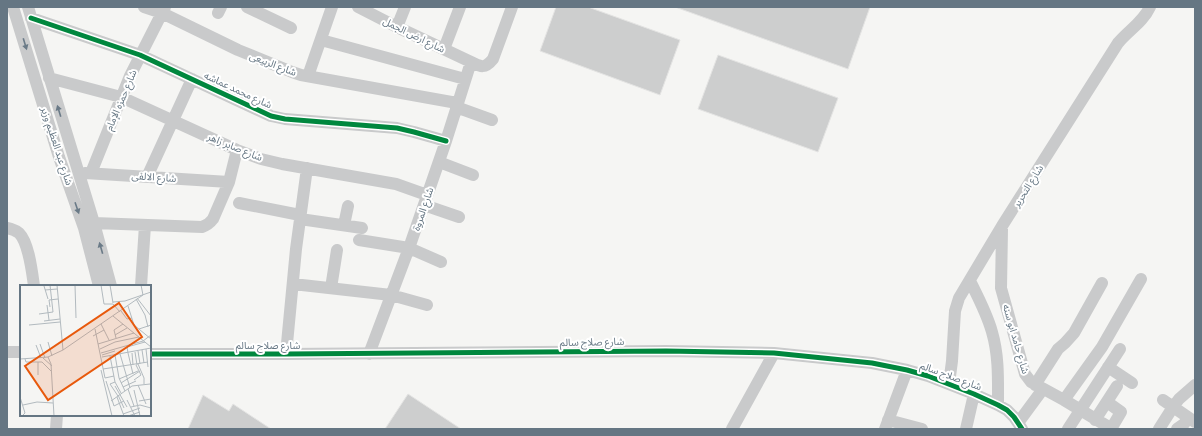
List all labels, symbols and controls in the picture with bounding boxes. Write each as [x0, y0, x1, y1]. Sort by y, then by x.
street label: شارع ارض الجمل [380, 14, 447, 57]
one-way arrow [22, 39, 28, 51]
street label: شارع الربيعى [247, 49, 299, 80]
street label: شارع حمزه الإمام [102, 68, 142, 133]
street label: شارع محمد عماشه [202, 69, 274, 112]
street label: شارع عبد العظيم وزير [37, 104, 76, 187]
one-way arrow [56, 104, 62, 116]
street label: شارع صابر زاهر [204, 130, 265, 165]
street label: شارع التحرير [1009, 162, 1047, 211]
street label: شارع الالفى [131, 169, 177, 186]
street label: شارع المروة [410, 185, 437, 233]
one-way arrow [74, 203, 80, 215]
one-way arrow [98, 242, 104, 254]
inset map [20, 285, 151, 416]
street label: شارع حامد ابو سنه [999, 303, 1032, 376]
street label: شارع صلاح سالم [560, 335, 625, 350]
street label: شارع صلاح سالم [236, 339, 300, 353]
street label: شارع صلاح سالم [918, 359, 984, 394]

